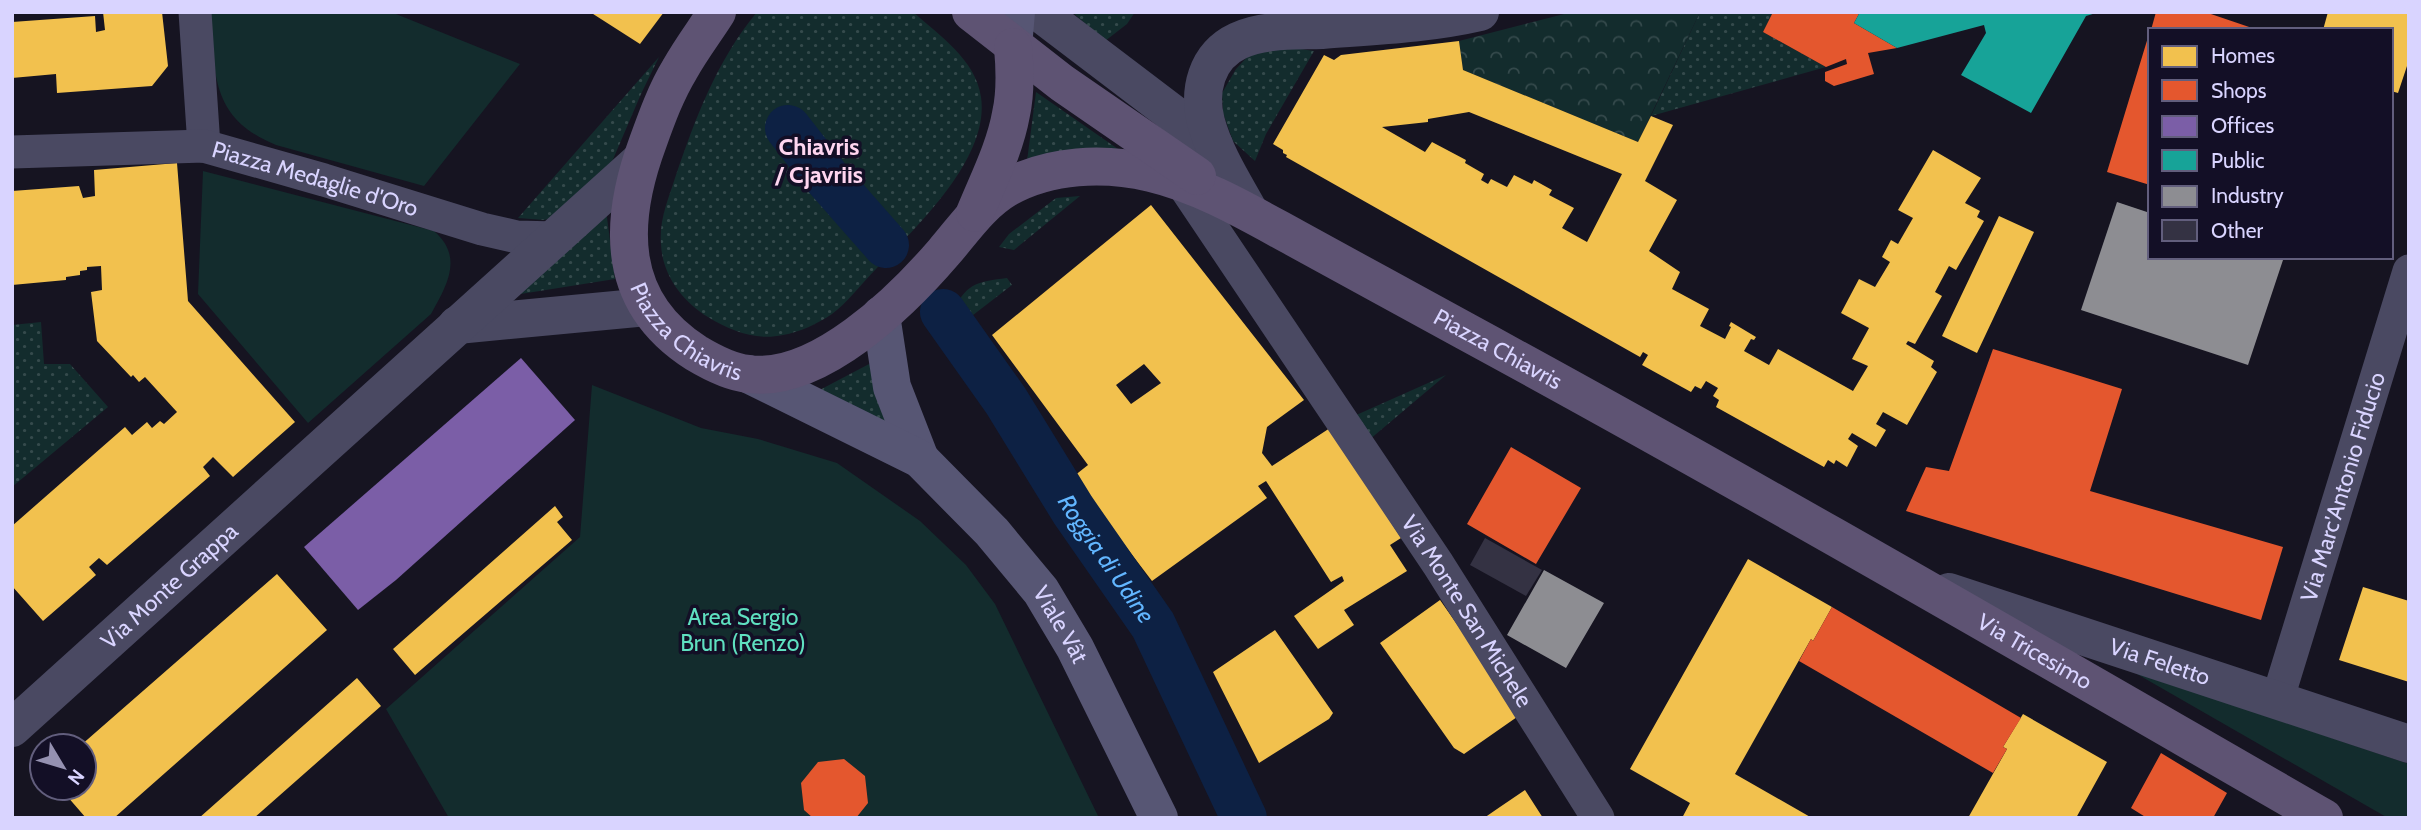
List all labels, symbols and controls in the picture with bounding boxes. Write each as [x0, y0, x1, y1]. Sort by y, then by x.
legend [2148, 28, 2393, 259]
text: Homes [2211, 43, 2275, 68]
text: Shops [2211, 78, 2267, 103]
text: Offices [2211, 113, 2275, 138]
district label: Chiavris / Cjavriis [774, 132, 863, 189]
street label: Piazza Medaglie d'Oro [209, 135, 422, 222]
text: Public [2211, 148, 2265, 173]
text: Industry [2211, 183, 2284, 208]
text: Other [2211, 218, 2263, 243]
street label: Piazza Chiavris [624, 278, 745, 387]
street label: Piazza Chiavris [1429, 303, 1567, 395]
street label: Via Marc'Antonio Fiducio [2294, 369, 2391, 605]
water label: Roggia di Udine [1052, 489, 1161, 628]
street label: Via Monte San Michele [1395, 510, 1539, 713]
street label: Via Monte Grappa [95, 517, 244, 655]
street label: Viale Vât [1027, 581, 1094, 668]
park label: Area Sergio Brun (Renzo) [680, 603, 806, 657]
street label: Via Tricesimo [1972, 607, 2097, 695]
street label: Via Feletto [2106, 632, 2214, 691]
north arrow [28, 732, 98, 802]
text: N [63, 765, 89, 790]

